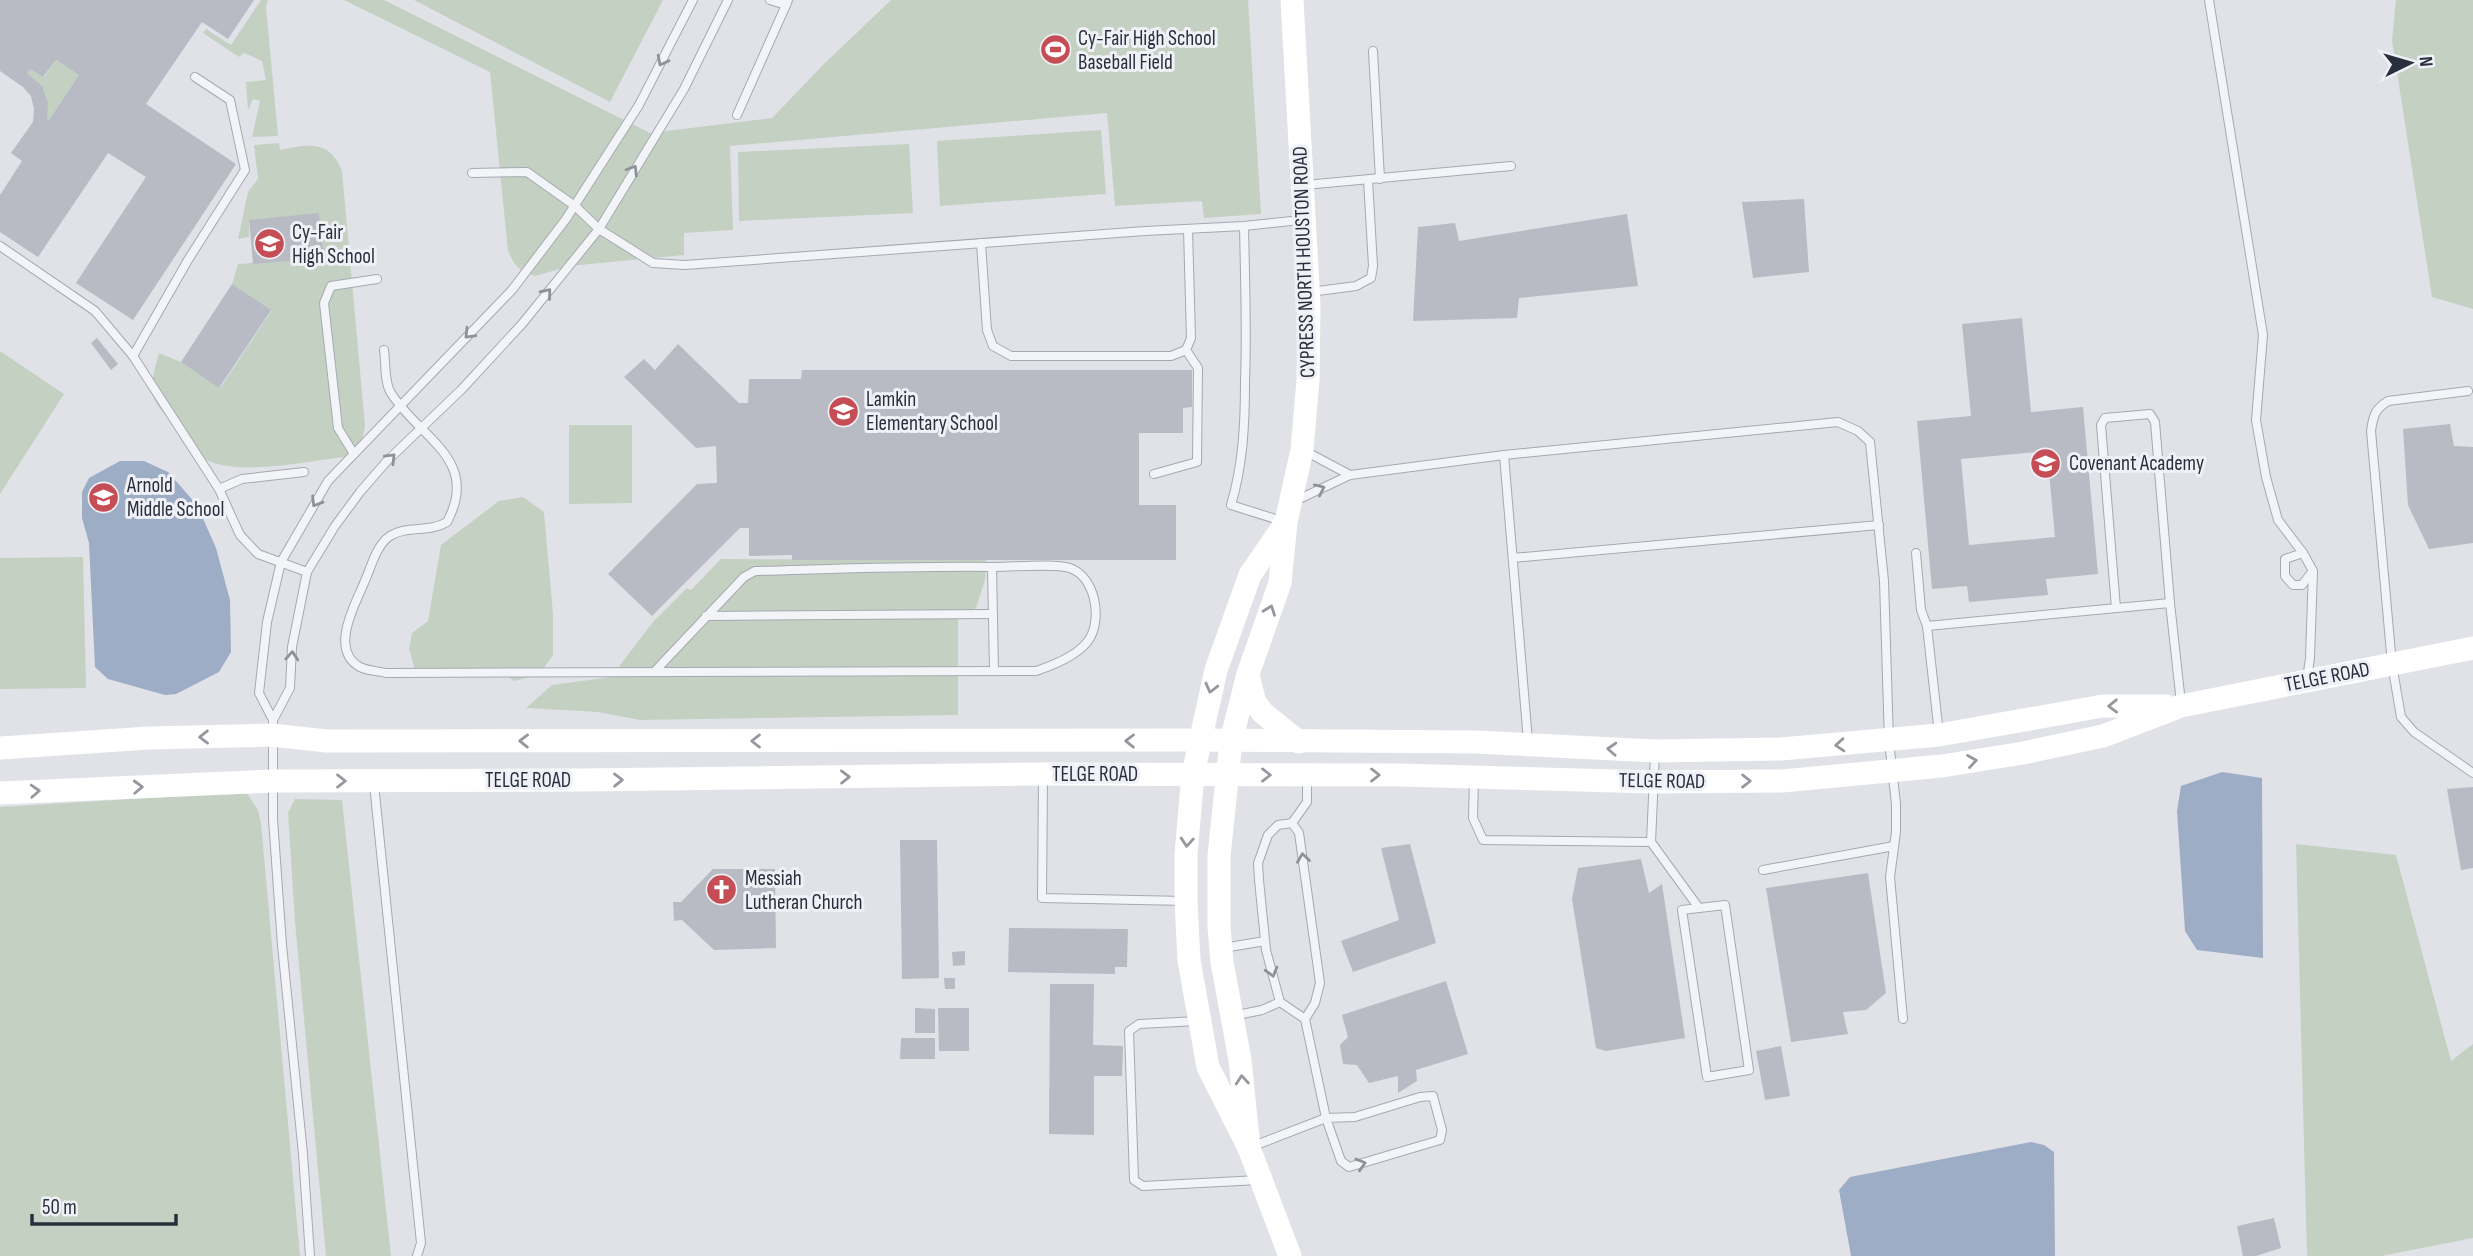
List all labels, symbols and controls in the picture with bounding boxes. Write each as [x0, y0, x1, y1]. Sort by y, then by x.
place label: Cy-Fair High School Baseball Field [1078, 26, 1216, 75]
north arrow [2375, 28, 2445, 98]
sports icon: Cy-Fair High School Baseball Field [1038, 33, 1072, 67]
one-way arrow [656, 54, 670, 66]
text: N [2414, 56, 2437, 68]
street label: CYPRESS NORTH HOUSTON ROAD [1287, 146, 1321, 378]
one-way arrow [625, 165, 638, 178]
place label: Cy-Fair High School [292, 220, 375, 269]
school or university icon: Cy-Fair High School [252, 227, 286, 261]
one-way arrow [539, 288, 551, 301]
one-way arrow [465, 326, 478, 339]
place label: Lamkin Elementary School [866, 387, 998, 436]
school or university icon: Lamkin Elementary School [826, 394, 860, 428]
school or university icon: Covenant Academy [2029, 446, 2063, 480]
place label: Covenant Academy [2069, 451, 2204, 476]
one-way arrow [382, 453, 395, 466]
place label: Arnold Middle School [126, 473, 224, 522]
school or university icon: Arnold Middle School [87, 480, 121, 514]
one-way arrow [1313, 483, 1325, 497]
one-way arrow [311, 494, 324, 507]
one-way arrow [1262, 604, 1276, 616]
one-way arrow [284, 650, 299, 661]
street label: TELGE ROAD [2282, 657, 2372, 697]
one-way arrow [1205, 682, 1219, 694]
one-way arrow [2107, 699, 2118, 714]
one-way arrow [198, 729, 209, 745]
one-way arrow [519, 733, 529, 749]
one-way arrow [750, 733, 761, 749]
one-way arrow [1125, 733, 1136, 748]
one-way arrow [1834, 737, 1845, 752]
one-way arrow [1607, 742, 1618, 757]
one-way arrow [1967, 754, 1978, 769]
street label: TELGE ROAD [1052, 762, 1138, 787]
one-way arrow [1262, 767, 1272, 783]
one-way arrow [1370, 767, 1381, 783]
street label: TELGE ROAD [485, 768, 571, 793]
street label: TELGE ROAD [1619, 768, 1705, 794]
one-way arrow [840, 769, 851, 785]
one-way arrow [613, 772, 623, 788]
one-way arrow [336, 773, 347, 789]
one-way arrow [1741, 773, 1752, 789]
one-way arrow [133, 779, 144, 794]
one-way arrow [30, 784, 41, 799]
one-way arrow [1180, 837, 1195, 848]
one-way arrow [1295, 852, 1310, 863]
place label: Messiah Lutheran Church [745, 866, 863, 915]
church icon: Messiah Lutheran Church [705, 873, 739, 907]
one-way arrow [1264, 966, 1278, 978]
one-way arrow [1235, 1074, 1250, 1085]
one-way arrow [1355, 1157, 1367, 1172]
scale bar [32, 1182, 175, 1226]
text: 50 m [42, 1195, 77, 1220]

